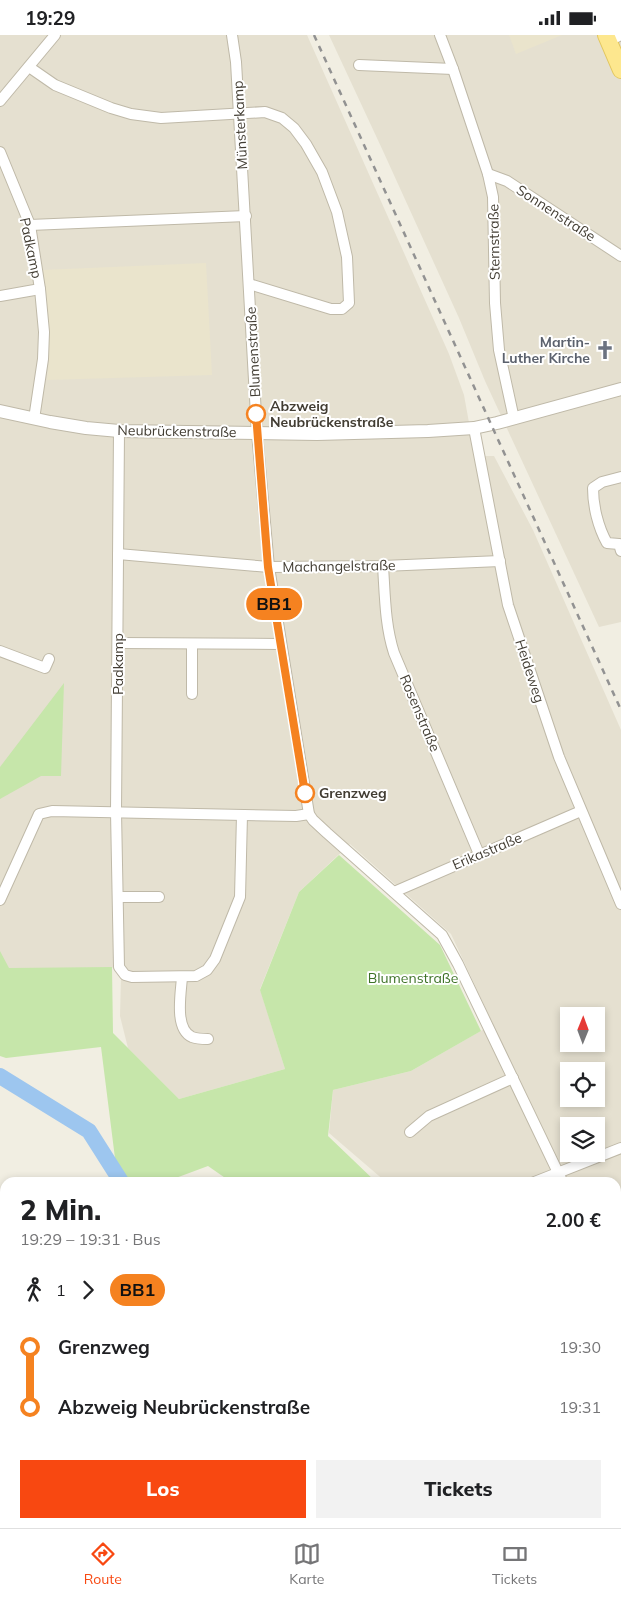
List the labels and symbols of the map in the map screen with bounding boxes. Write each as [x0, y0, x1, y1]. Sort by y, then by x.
street label: Münsterkamp [229, 80, 251, 170]
street label: Sonnenstraße [513, 181, 599, 245]
street label: Sternstraße [484, 204, 504, 280]
street label: Padkamp [16, 216, 46, 280]
street label: Blumenstraße [242, 306, 264, 398]
place label: Martin- Luther Kirche [502, 333, 590, 367]
church icon: Martin- Luther Kirche [594, 339, 616, 361]
place label: Abzweig Neubrückenstraße [270, 397, 394, 431]
marker: Abzweig Neubrückenstraße [246, 404, 266, 424]
street label: Neubrückenstraße [117, 421, 237, 441]
street label: Machangelstraße [282, 556, 396, 576]
line badge: BB1 [245, 588, 303, 620]
street label: Padkamp [109, 633, 127, 695]
street label: Heideweg [511, 637, 549, 705]
street label: Rosenstraße [396, 672, 444, 754]
marker: Grenzweg [295, 783, 315, 803]
place label: Grenzweg [319, 784, 387, 802]
street label: Erikastraße [449, 828, 525, 874]
park label: Blumenstraße [368, 969, 458, 987]
north arrow [560, 1007, 605, 1053]

